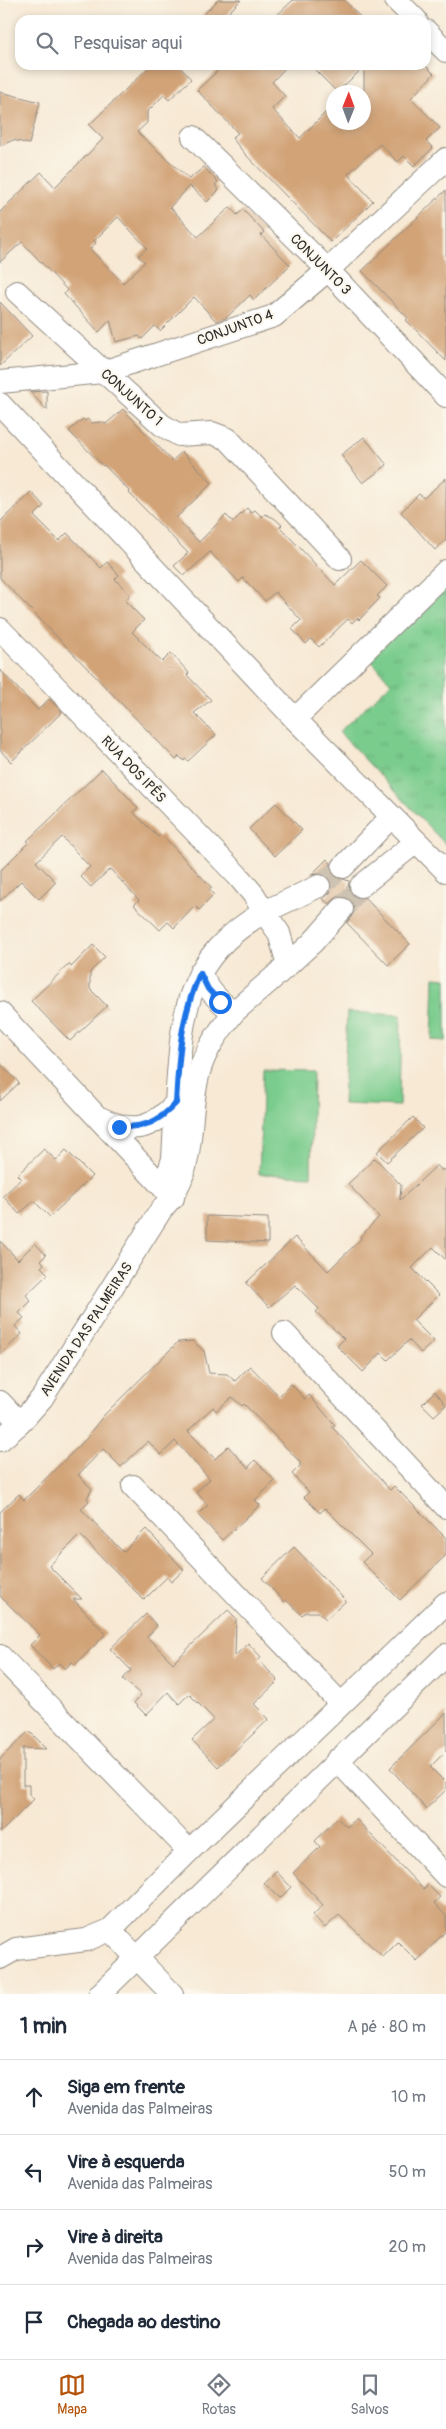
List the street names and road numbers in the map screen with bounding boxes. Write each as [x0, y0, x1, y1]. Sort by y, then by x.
street label: CONJUNTO 3 [287, 230, 355, 299]
street label: CONJUNTO 4 [195, 306, 276, 349]
street label: CONJUNTO 1 [97, 365, 166, 429]
street label: RUA DOS IPÊS [98, 732, 170, 806]
street label: AVENIDA DAS PALMEIRAS [37, 1259, 136, 1399]

